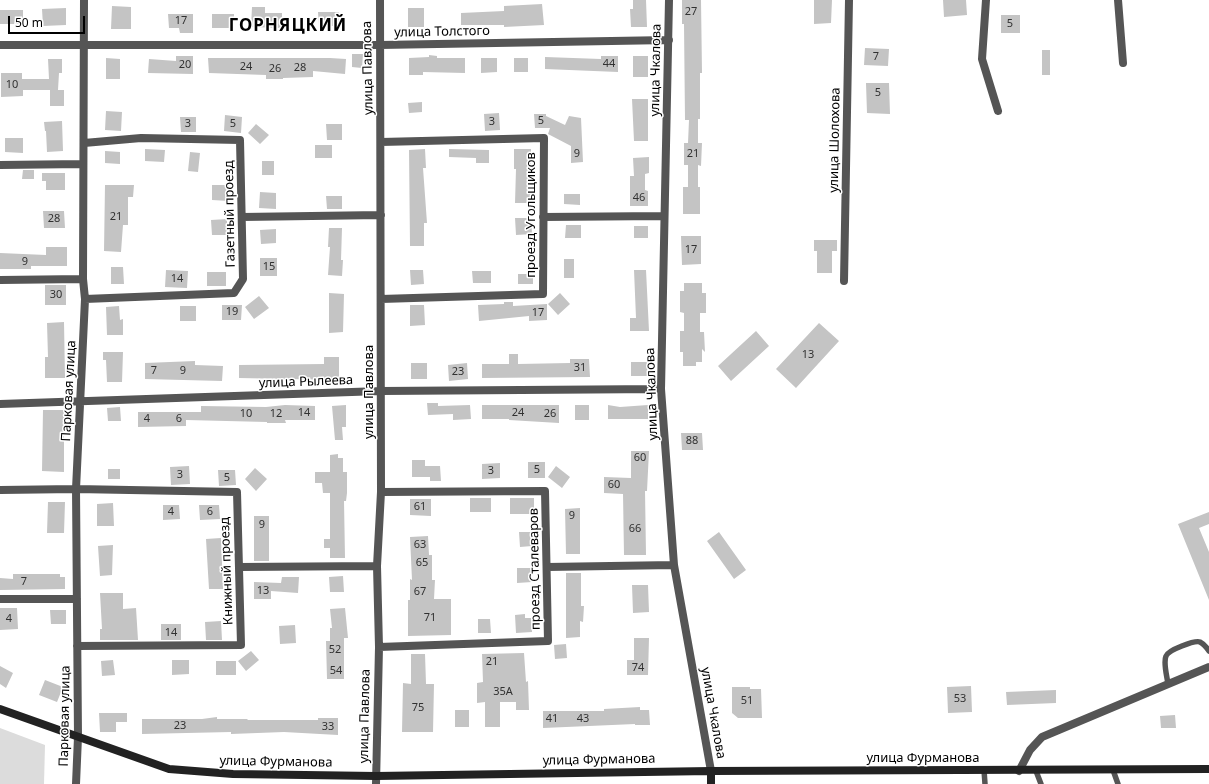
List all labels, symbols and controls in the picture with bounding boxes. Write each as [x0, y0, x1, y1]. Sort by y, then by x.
house number: 27 [685, 5, 697, 19]
scale bar [10, 8, 87, 34]
text: 50 m [15, 14, 43, 31]
house number: 17 [175, 14, 187, 28]
district label: ГОРНЯЦКИЙ [229, 16, 347, 36]
house number: 5 [1007, 17, 1013, 31]
street label: улица Павлова [359, 21, 377, 115]
street label: улица Толстого [394, 23, 490, 41]
street label: улица Чкалова [647, 23, 665, 117]
house number: 7 [873, 50, 879, 64]
house number: 44 [603, 57, 615, 71]
house number: 20 [179, 58, 191, 72]
house number: 24 [240, 60, 252, 74]
house number: 28 [294, 61, 306, 75]
house number: 26 [269, 62, 281, 76]
house number: 10 [6, 78, 18, 92]
house number: 5 [875, 86, 881, 100]
street label: улица Шолохова [826, 87, 844, 193]
house number: 5 [538, 114, 544, 128]
house number: 3 [489, 115, 495, 129]
house number: 3 [185, 117, 191, 131]
house number: 5 [230, 117, 236, 131]
house number: 9 [574, 147, 580, 161]
house number: 21 [687, 147, 699, 161]
street label: проезд Угольщиков [523, 152, 539, 278]
street label: Газетный проезд [221, 160, 239, 268]
house number: 46 [633, 191, 645, 205]
house number: 21 [110, 210, 122, 224]
house number: 28 [48, 212, 60, 226]
house number: 17 [685, 243, 697, 257]
house number: 9 [22, 255, 28, 269]
house number: 15 [263, 260, 275, 274]
house number: 14 [171, 272, 183, 286]
house number: 30 [50, 288, 62, 302]
house number: 19 [226, 305, 238, 319]
house number: 17 [532, 306, 544, 320]
street label: Парковая улица [59, 340, 79, 442]
street label: улица Павлова [361, 345, 377, 439]
street label: улица Чкалова [643, 347, 661, 441]
house number: 13 [802, 348, 814, 362]
house number: 31 [574, 361, 586, 375]
house number: 7 [151, 364, 157, 378]
house number: 9 [180, 364, 186, 378]
house number: 23 [452, 365, 464, 379]
street label: улица Рылеева [259, 373, 353, 391]
house number: 14 [298, 406, 310, 420]
house number: 24 [512, 406, 524, 420]
house number: 10 [240, 407, 252, 421]
house number: 12 [270, 407, 282, 421]
house number: 26 [544, 407, 556, 421]
house number: 4 [144, 412, 150, 426]
house number: 6 [176, 412, 182, 426]
house number: 88 [686, 434, 698, 448]
house number: 60 [634, 451, 646, 465]
house number: 5 [534, 463, 540, 477]
house number: 3 [488, 464, 494, 478]
house number: 3 [177, 468, 183, 482]
house number: 5 [224, 471, 230, 485]
house number: 60 [608, 478, 620, 492]
house number: 61 [414, 500, 426, 514]
house number: 4 [168, 505, 174, 519]
house number: 6 [207, 505, 213, 519]
street label: проезд Сталеваров [526, 508, 544, 630]
house number: 9 [569, 509, 575, 523]
street label: Книжный проезд [217, 517, 237, 625]
house number: 9 [259, 518, 265, 532]
house number: 66 [629, 522, 641, 536]
house number: 63 [414, 538, 426, 552]
house number: 65 [416, 556, 428, 570]
house number: 7 [21, 575, 27, 589]
house number: 13 [257, 584, 269, 598]
house number: 67 [414, 585, 426, 599]
house number: 71 [424, 611, 436, 625]
house number: 4 [6, 612, 12, 626]
house number: 14 [165, 626, 177, 640]
house number: 52 [329, 643, 341, 657]
house number: 21 [486, 655, 498, 669]
house number: 74 [632, 661, 644, 675]
house number: 54 [330, 664, 342, 678]
street label: Парковая улица [56, 665, 74, 767]
street label: улица Чкалова [697, 666, 729, 760]
street label: улица Павлова [356, 669, 374, 763]
house number: 35А [493, 685, 513, 699]
house number: 53 [954, 692, 966, 706]
house number: 51 [741, 694, 753, 708]
house number: 75 [412, 701, 424, 715]
house number: 41 [546, 712, 558, 726]
house number: 43 [577, 712, 589, 726]
house number: 23 [174, 719, 186, 733]
house number: 33 [322, 720, 334, 734]
street label: улица Фурманова [867, 750, 979, 766]
street label: улица Фурманова [542, 751, 656, 769]
street label: улица Фурманова [219, 753, 333, 771]

